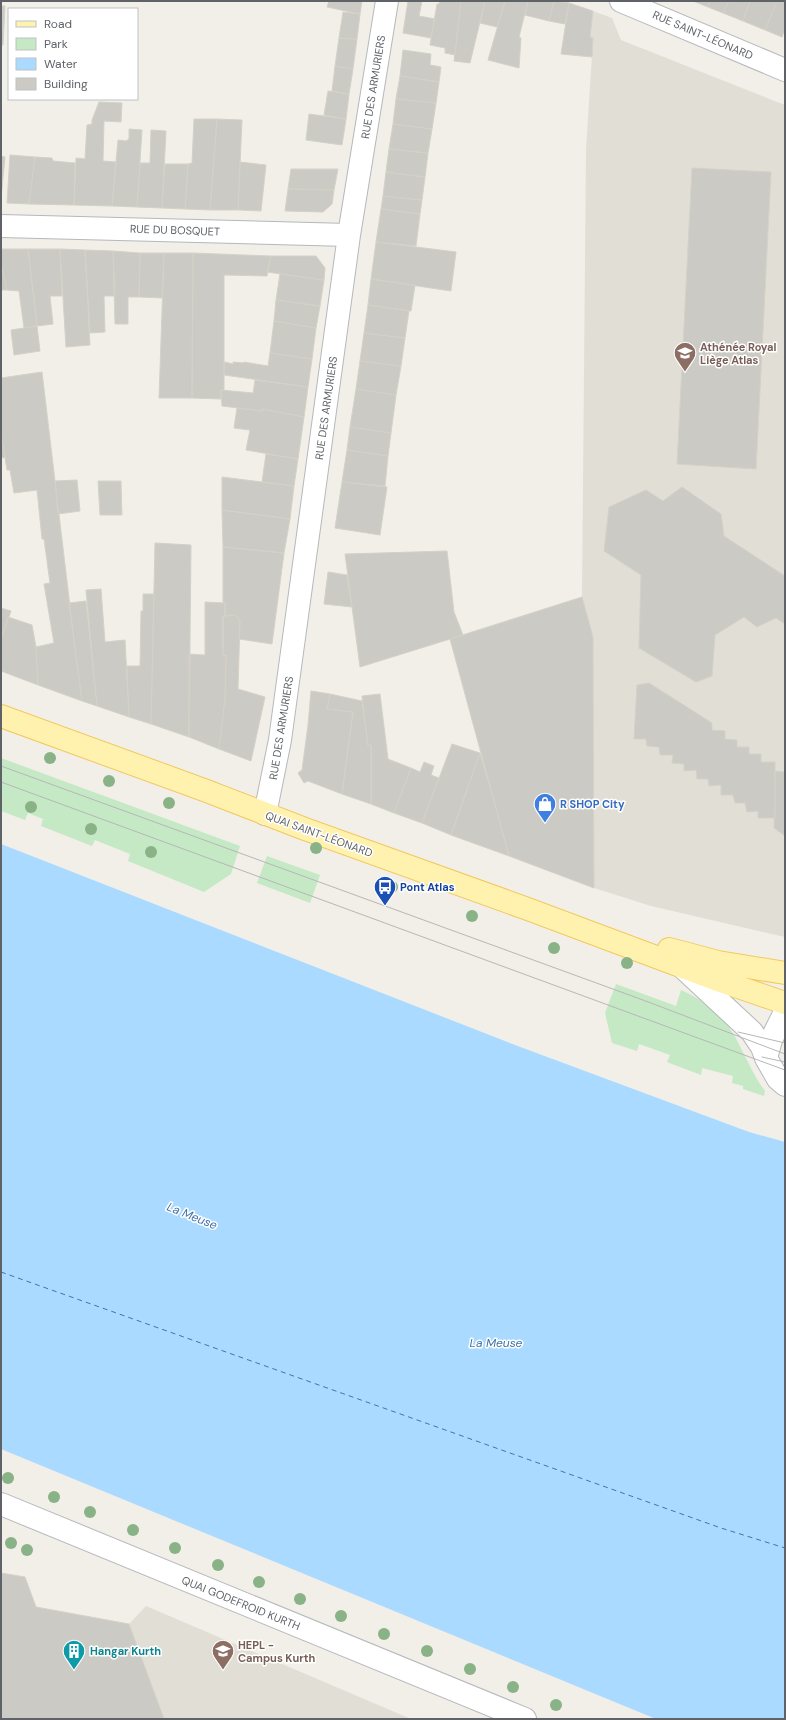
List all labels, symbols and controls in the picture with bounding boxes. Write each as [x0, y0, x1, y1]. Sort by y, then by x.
street label: RUE SAINT-LÉONARD [651, 7, 756, 63]
legend [8, 8, 138, 100]
text: Road [44, 16, 72, 32]
street label: RUE DES ARMURIERS [358, 34, 388, 140]
text: Park [44, 36, 68, 52]
text: Water [44, 56, 78, 72]
text: Building [44, 76, 88, 92]
street label: RUE DU BOSQUET [130, 221, 220, 239]
school or university icon: Athénée Royal Liège Atlas [672, 340, 698, 373]
place label: Athénée Royal Liège Atlas [700, 340, 777, 367]
street label: RUE DES ARMURIERS [312, 355, 340, 461]
street label: RUE DES ARMURIERS [266, 675, 296, 781]
shop icon: R SHOP City [532, 791, 558, 824]
place label: R SHOP City [560, 797, 625, 811]
street label: QUAI SAINT-LÉONARD [263, 808, 375, 860]
bus stop icon: Pont Atlas [372, 874, 398, 907]
place label: Pont Atlas [400, 880, 455, 894]
water label: La Meuse [165, 1199, 220, 1233]
water label: La Meuse [470, 1335, 523, 1351]
street label: QUAI GODEFROID KURTH [180, 1573, 302, 1633]
building icon: Hangar Kurth [61, 1638, 87, 1671]
school or university icon: HEPL - Campus Kurth [210, 1638, 236, 1671]
place label: HEPL - Campus Kurth [238, 1638, 315, 1665]
place label: Hangar Kurth [90, 1644, 161, 1658]

